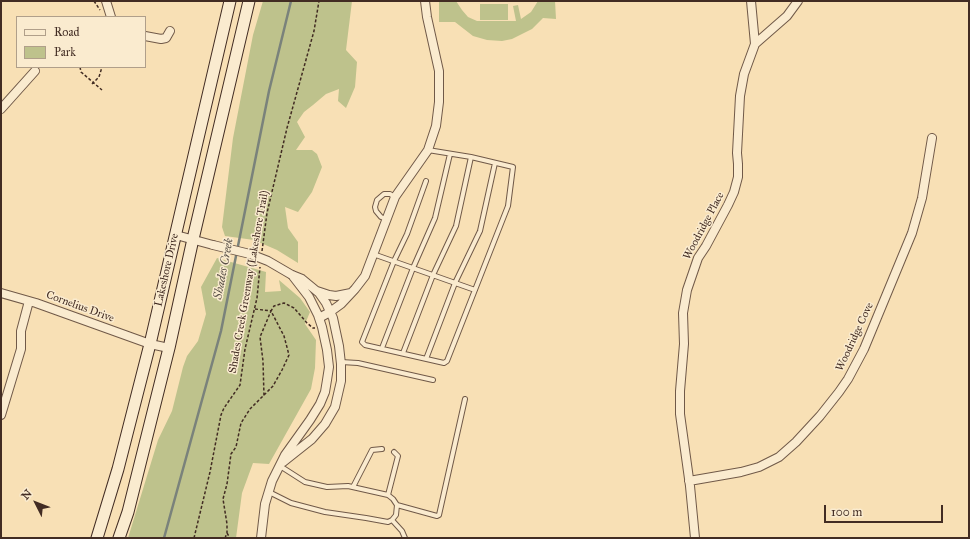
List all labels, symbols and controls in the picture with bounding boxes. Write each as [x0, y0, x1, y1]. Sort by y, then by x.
legend [16, 16, 146, 68]
text: Road [54, 25, 80, 39]
text: Park [54, 45, 76, 59]
street label: Shades Creek Greenway (Lakeshore Trail) [226, 190, 272, 374]
street label: Woodridge Place [681, 190, 727, 262]
street label: Lakeshore Drive [152, 232, 182, 308]
water label: Shades Creek [211, 237, 237, 301]
street label: Cornelius Drive [44, 289, 116, 325]
street label: Woodridge Cove [833, 301, 877, 373]
north arrow [16, 483, 56, 523]
text: N [19, 487, 35, 502]
scale bar [826, 497, 945, 523]
text: 100 m [831, 505, 862, 519]

